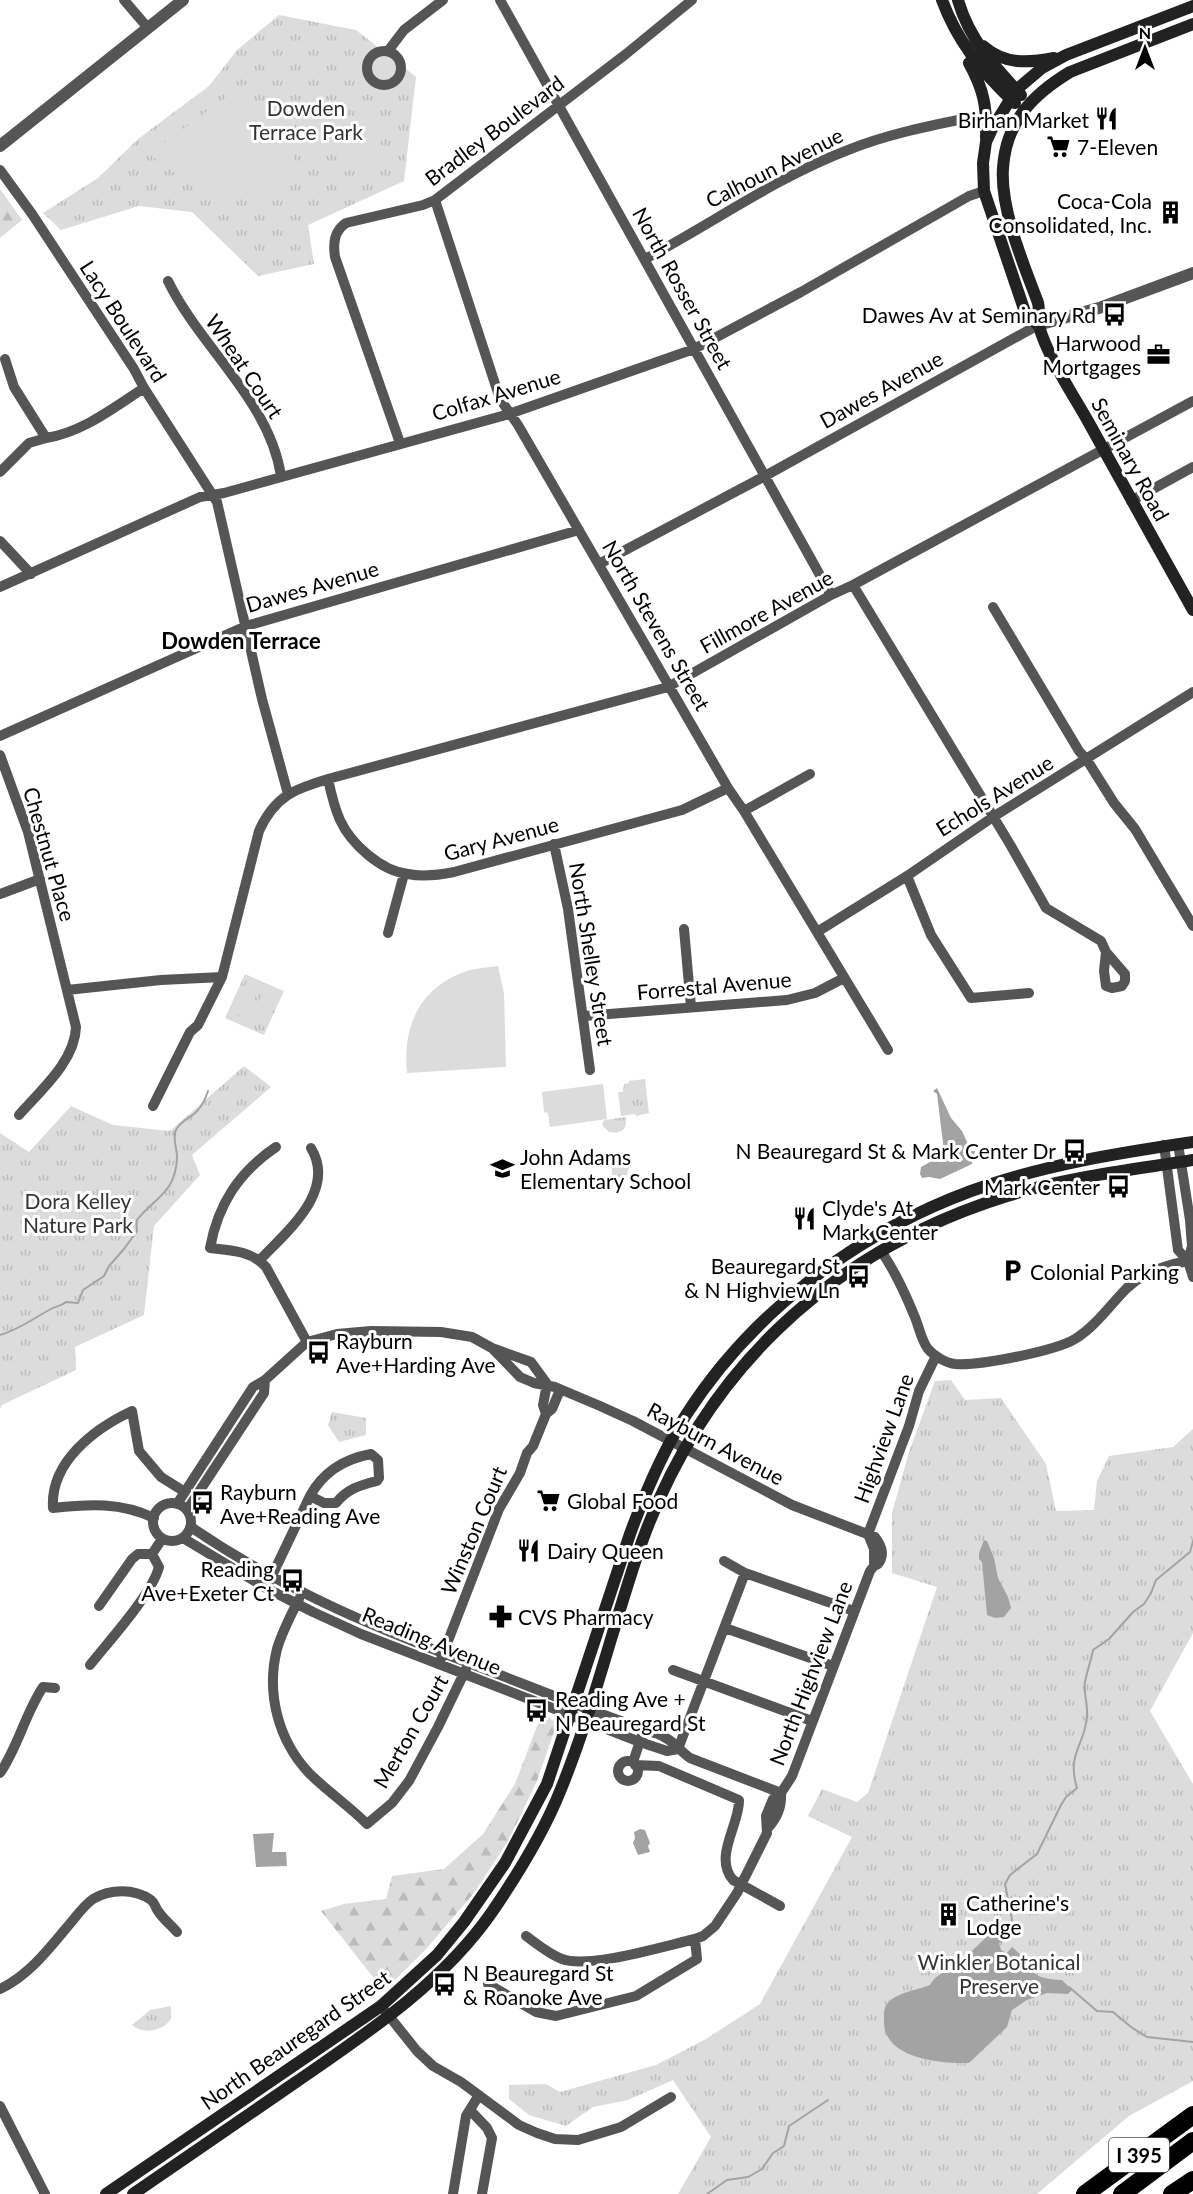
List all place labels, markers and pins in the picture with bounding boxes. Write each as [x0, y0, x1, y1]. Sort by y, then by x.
restaurant icon: Birhan Market [1094, 106, 1120, 132]
place label: Birhan Market [958, 107, 1089, 132]
supermarket icon: 7-Eleven [1046, 133, 1072, 159]
place label: 7-Eleven [1077, 134, 1158, 159]
place label: Coca-Cola Consolidated, Inc. [989, 188, 1152, 237]
building icon: Coca-Cola Consolidated, Inc. [1157, 199, 1183, 225]
bus stop icon: Dawes Av at Seminary Rd [1101, 301, 1127, 327]
place label: Dawes Av at Seminary Rd [862, 302, 1096, 327]
place label: Harwood Mortgages [1042, 330, 1141, 379]
office icon: Harwood Mortgages [1146, 341, 1172, 367]
bus stop icon: N Beauregard St & Mark Center Dr [1061, 1137, 1087, 1163]
place label: N Beauregard St & Mark Center Dr [735, 1138, 1056, 1163]
place label: John Adams Elementary School [520, 1144, 691, 1193]
school or university icon: John Adams Elementary School [489, 1155, 515, 1181]
bus stop icon: Mark Center [1105, 1173, 1131, 1199]
place label: Mark Center [984, 1174, 1100, 1199]
place label: Clyde's At Mark Center [822, 1195, 938, 1244]
restaurant icon: Clyde's At Mark Center [791, 1206, 817, 1232]
place label: Beauregard St & N Highview Ln [684, 1253, 840, 1302]
parking icon: Colonial Parking [999, 1258, 1025, 1284]
place label: Colonial Parking [1030, 1259, 1179, 1284]
bus stop icon: Beauregard St & N Highview Ln [845, 1264, 871, 1290]
place label: Rayburn Ave+Harding Ave [336, 1328, 496, 1377]
bus stop icon: Rayburn Ave+Harding Ave [305, 1339, 331, 1365]
place label: Rayburn Ave+Reading Ave [220, 1479, 380, 1528]
supermarket icon: Global Food [536, 1487, 562, 1513]
place label: Global Food [567, 1488, 678, 1513]
bus stop icon: Rayburn Ave+Reading Ave [189, 1490, 215, 1516]
restaurant icon: Dairy Queen [516, 1537, 542, 1563]
place label: Dairy Queen [547, 1538, 664, 1563]
place label: Reading Ave+Exeter Ct [141, 1556, 274, 1605]
bus stop icon: Reading Ave+Exeter Ct [279, 1567, 305, 1593]
pharmacy icon: CVS Pharmacy [487, 1603, 513, 1629]
place label: CVS Pharmacy [518, 1604, 654, 1629]
place label: Reading Ave + N Beauregard St [555, 1686, 706, 1735]
bus stop icon: Reading Ave + N Beauregard St [524, 1697, 550, 1723]
place label: Catherine's Lodge [966, 1890, 1069, 1939]
building icon: Catherine's Lodge [935, 1901, 961, 1927]
place label: N Beauregard St & Roanoke Ave [463, 1960, 614, 2009]
bus stop icon: N Beauregard St & Roanoke Ave [432, 1971, 458, 1997]

